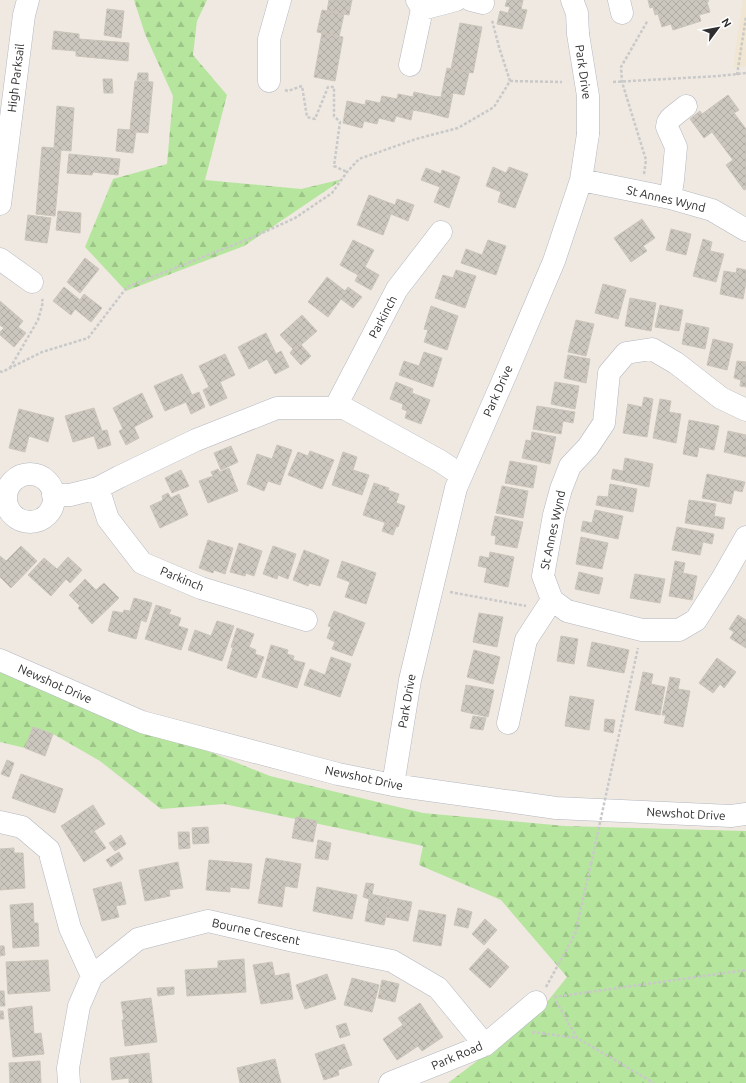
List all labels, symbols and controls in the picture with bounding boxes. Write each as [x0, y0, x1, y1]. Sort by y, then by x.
north arrow [698, 8, 738, 48]
text: N [719, 16, 734, 29]
street label: High Parksail [5, 43, 26, 113]
street label: Park Drive [573, 44, 594, 100]
street label: St Annes Wynd [625, 183, 707, 214]
street label: Parkinch [366, 293, 399, 340]
street label: Park Drive [480, 363, 515, 419]
street label: St Annes Wynd [538, 489, 567, 571]
street label: Parkinch [158, 564, 206, 593]
street label: Newshot Drive [16, 661, 94, 706]
street label: Park Drive [395, 673, 418, 729]
street label: Newshot Drive [324, 763, 404, 792]
street label: Newshot Drive [646, 805, 726, 822]
street label: Bourne Crescent [211, 916, 302, 947]
street label: Park Road [429, 1039, 484, 1072]

